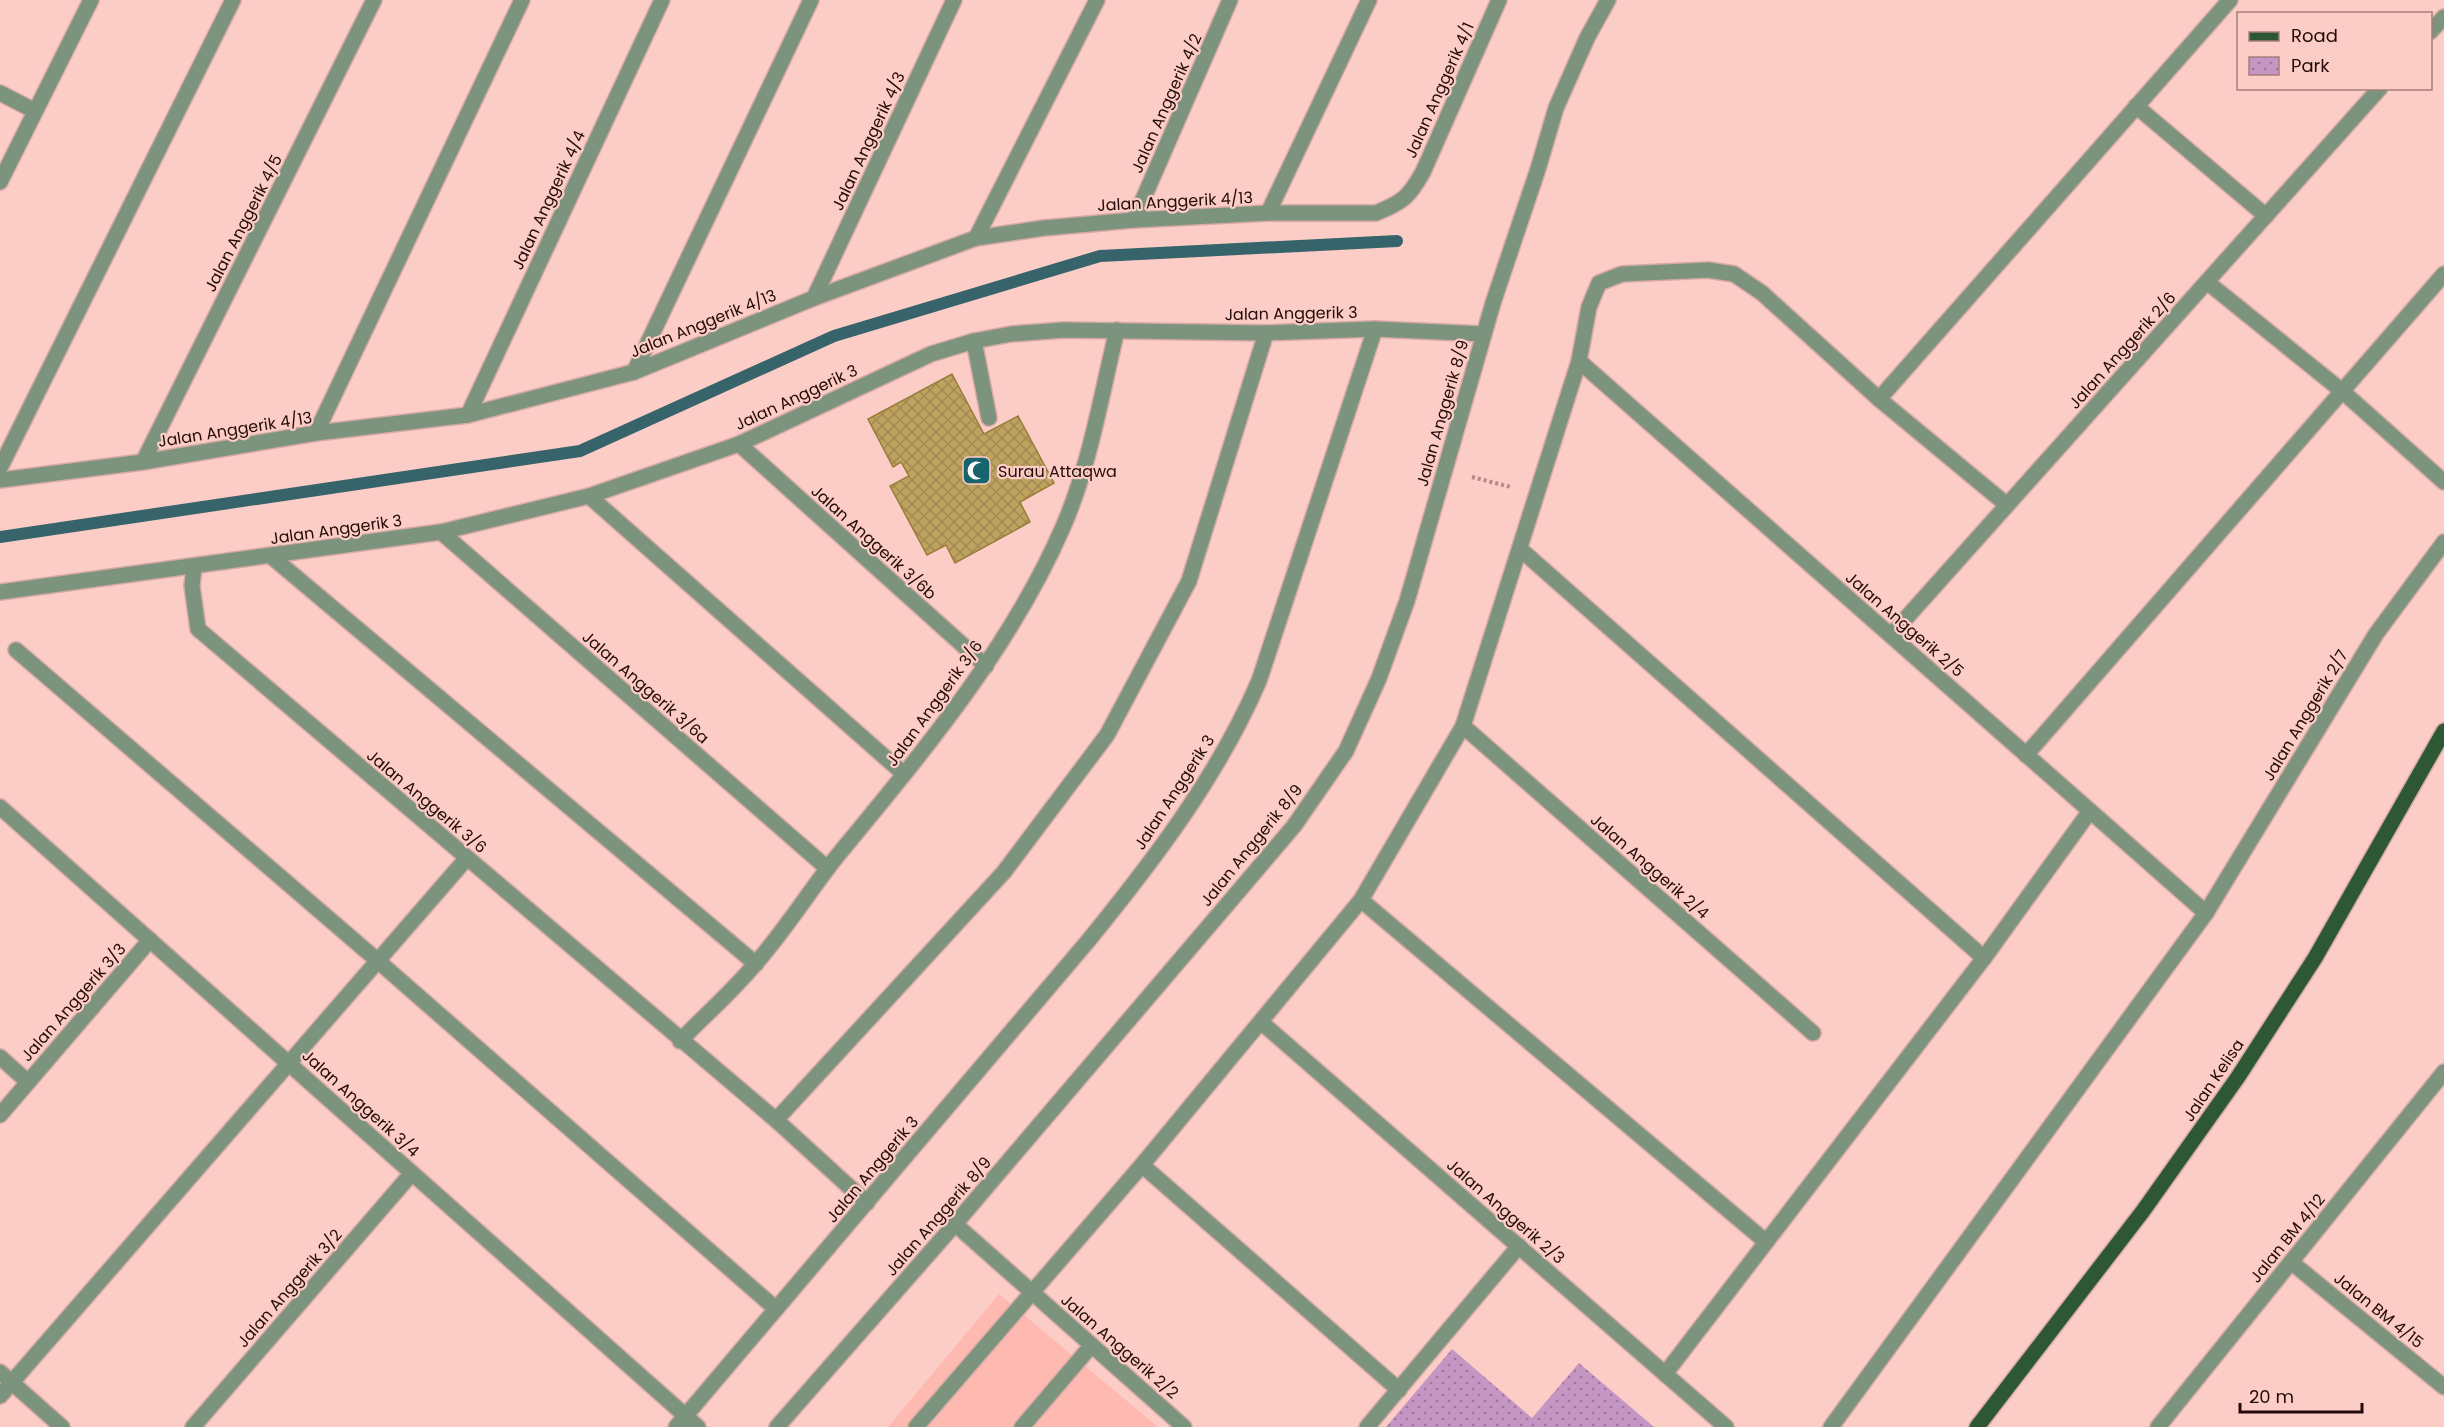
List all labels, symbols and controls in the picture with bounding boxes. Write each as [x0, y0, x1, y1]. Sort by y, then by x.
legend [2237, 12, 2432, 90]
street label: Jalan Anggerik 4/1 [1399, 19, 1480, 162]
text: Road [2291, 23, 2338, 48]
street label: Jalan Anggerik 4/2 [1125, 30, 1208, 177]
text: Park [2291, 53, 2330, 78]
street label: Jalan Anggerik 4/3 [826, 68, 911, 214]
street label: Jalan Anggerik 4/4 [506, 127, 591, 274]
street label: Jalan Anggerik 4/5 [199, 151, 288, 296]
street label: Jalan Anggerik 4/13 [1097, 186, 1253, 217]
street label: Jalan Anggerik 4/13 [627, 284, 780, 363]
street label: Jalan Anggerik 2/6 [2063, 287, 2181, 414]
street label: Jalan Anggerik 3 [1224, 301, 1358, 326]
street label: Jalan Anggerik 8/9 [1411, 337, 1474, 489]
street label: Jalan Anggerik 3 [731, 359, 861, 436]
street label: Jalan Anggerik 4/13 [156, 406, 314, 453]
mosque icon: Surau Attaqwa [961, 455, 993, 487]
place label: Surau Attaqwa [998, 460, 1117, 483]
street label: Jalan Anggerik 3/6b [806, 480, 942, 605]
street label: Jalan Anggerik 3 [269, 509, 404, 550]
street label: Jalan Anggerik 2/5 [1840, 566, 1969, 682]
street label: Jalan Anggerik 3/6a [577, 626, 714, 749]
street label: Jalan Anggerik 3/6 [881, 636, 988, 771]
street label: Jalan Anggerik 2/7 [2257, 645, 2354, 785]
street label: Jalan Anggerik 3 [1129, 730, 1220, 854]
street label: Jalan Anggerik 3/6 [362, 744, 492, 859]
street label: Jalan Anggerik 8/9 [1195, 779, 1308, 911]
street label: Jalan Anggerik 2/4 [1585, 808, 1714, 924]
street label: Jalan Anggerik 3/3 [15, 938, 131, 1066]
street label: Jalan Kelisa [2177, 1034, 2250, 1126]
street label: Jalan Anggerik 3/4 [297, 1044, 424, 1162]
street label: Jalan Anggerik 3 [821, 1111, 924, 1228]
street label: Jalan Anggerik 8/9 [880, 1152, 997, 1281]
street label: Jalan Anggerik 2/3 [1442, 1154, 1570, 1269]
street label: Jalan BM 4/12 [2244, 1189, 2330, 1288]
street label: Jalan Anggerik 3/2 [232, 1224, 347, 1352]
street label: Jalan BM 4/15 [2329, 1267, 2428, 1354]
street label: Jalan Anggerik 2/2 [1056, 1289, 1184, 1404]
scale bar [2240, 1376, 2362, 1414]
text: 20 m [2249, 1384, 2294, 1409]

